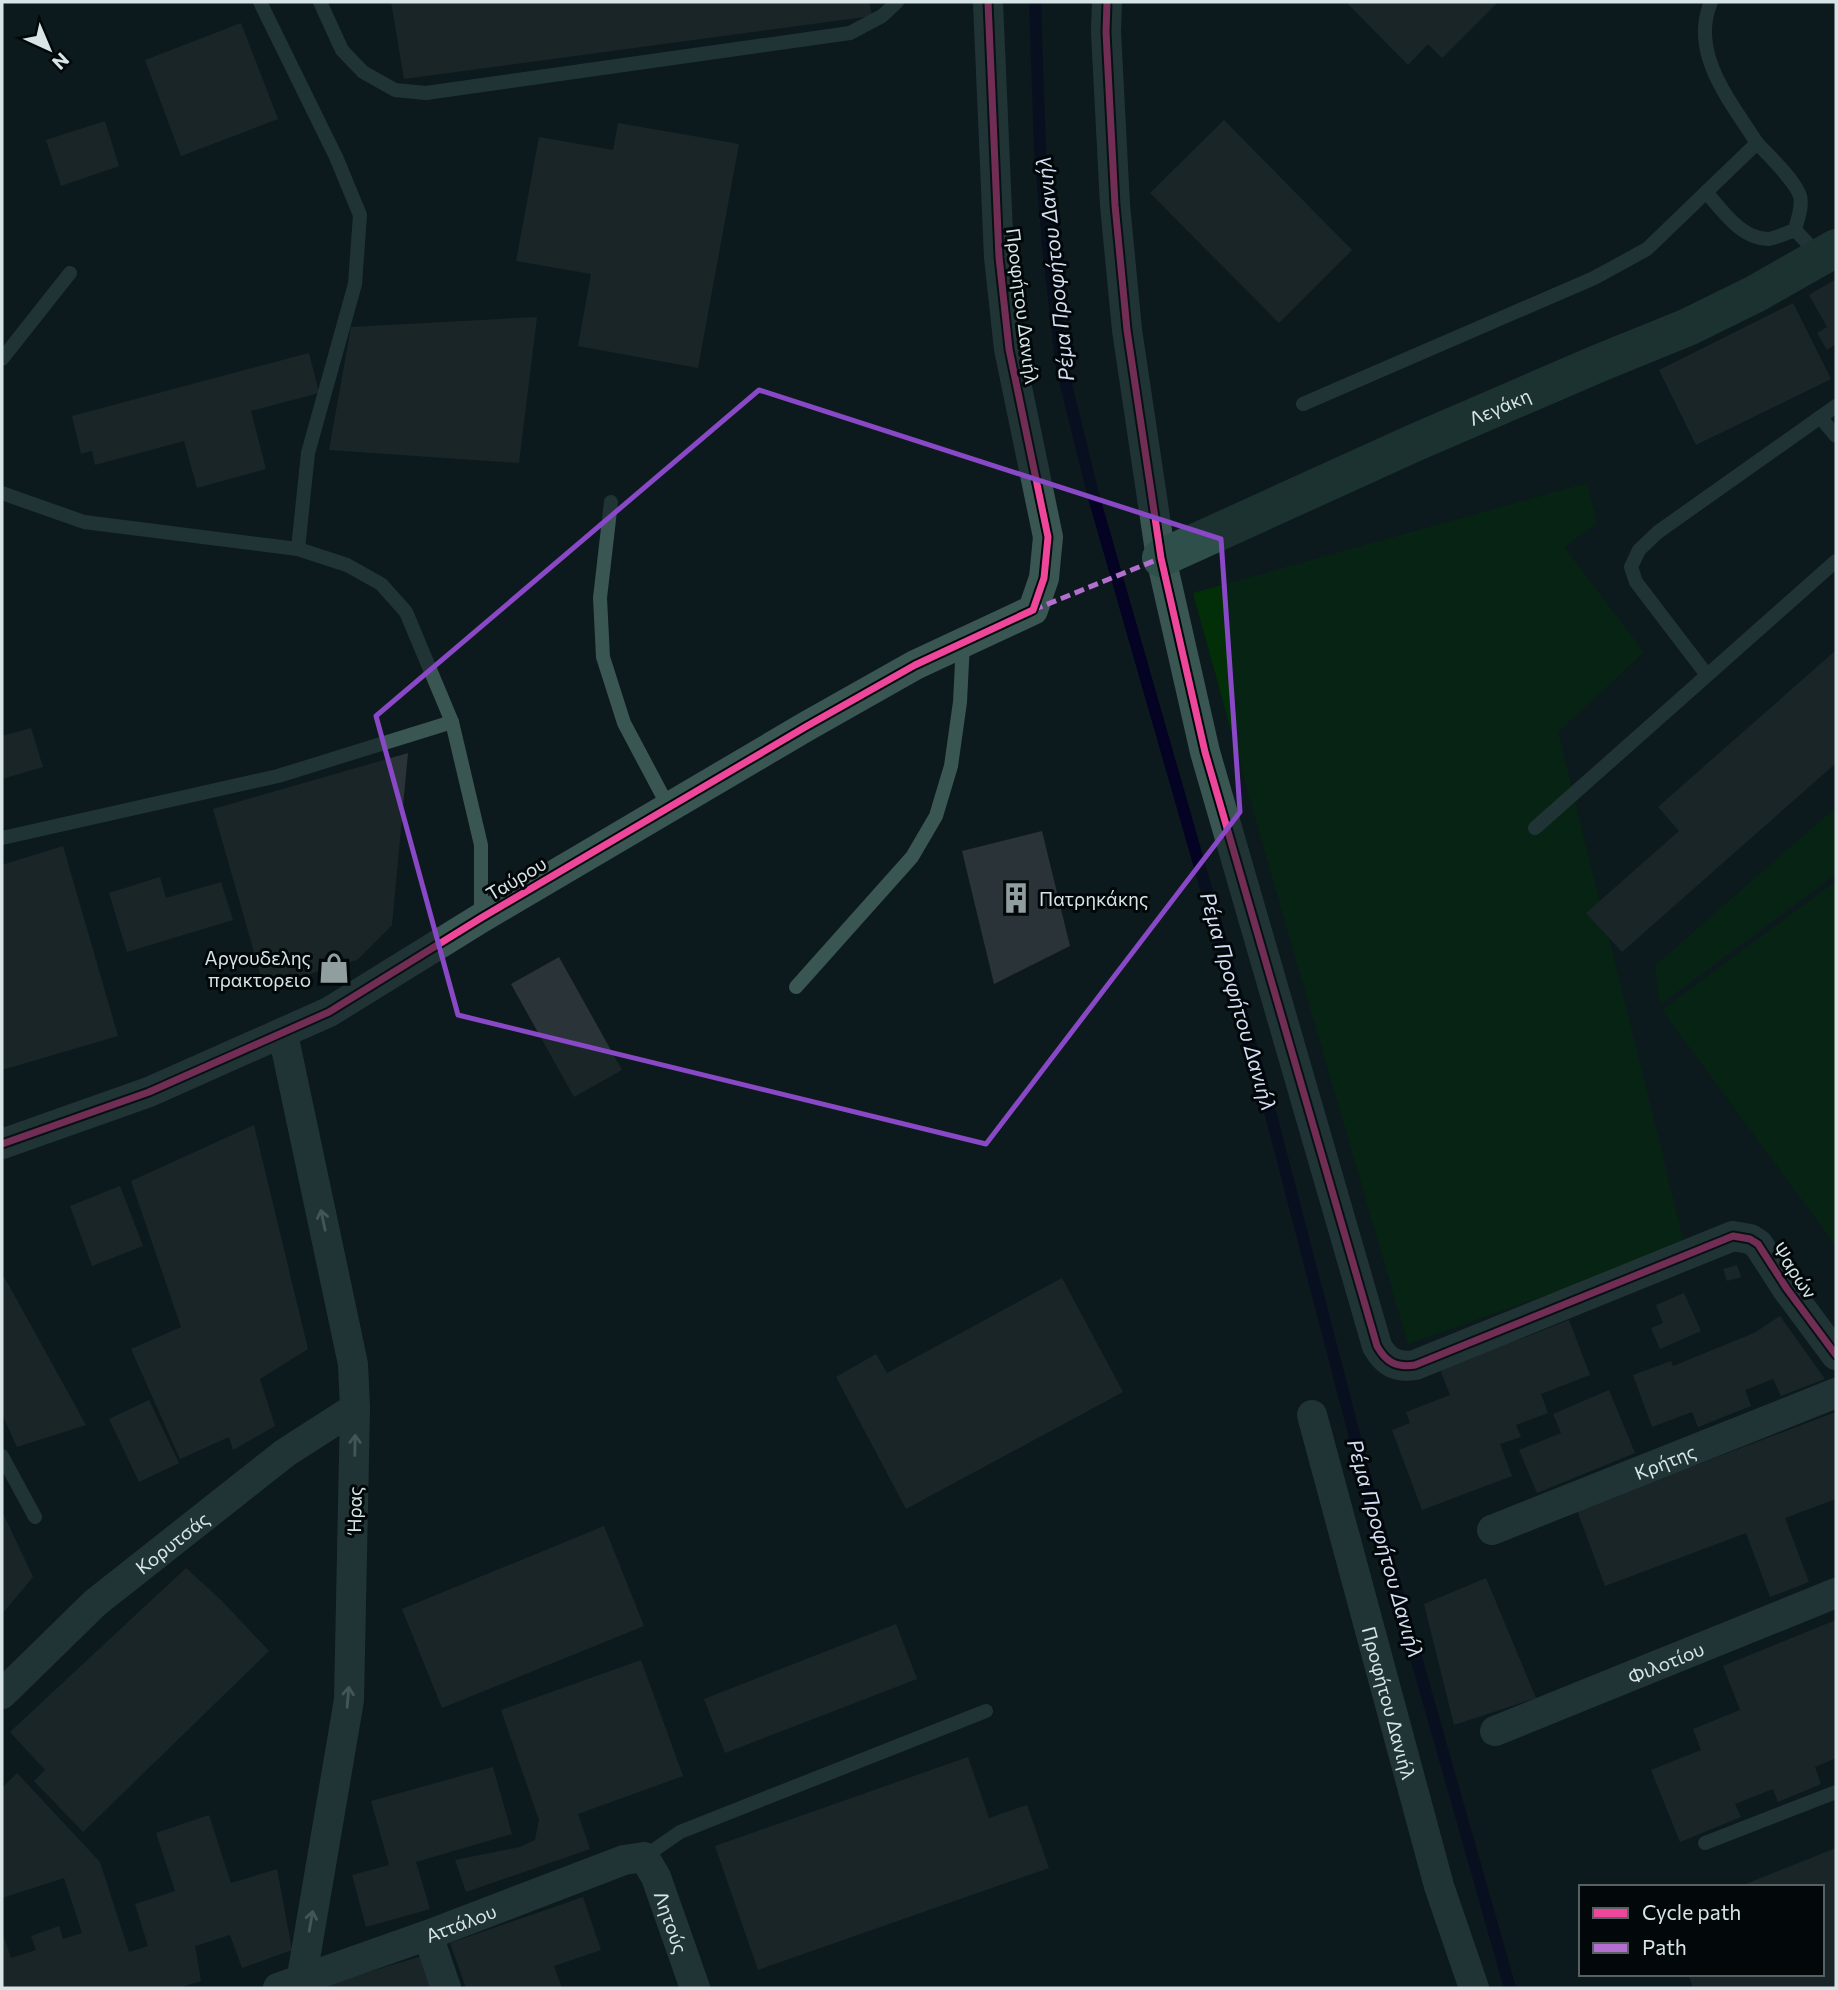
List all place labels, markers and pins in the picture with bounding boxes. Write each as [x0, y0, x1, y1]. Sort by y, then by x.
building icon: Πατρηκάκης [999, 881, 1033, 915]
place label: Πατρηκάκης [1039, 887, 1148, 910]
place label: Αργουδελης πρακτορειο [205, 946, 311, 991]
shop icon: Αργουδελης πρακτορειο [317, 951, 351, 985]

